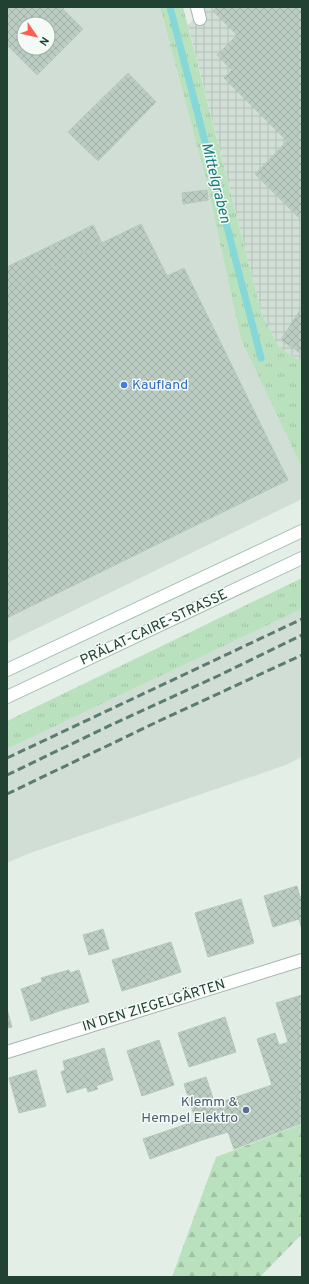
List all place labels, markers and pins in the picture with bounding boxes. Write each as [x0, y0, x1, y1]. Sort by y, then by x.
place label: Kaufland [132, 377, 188, 394]
marker: Kaufland [119, 380, 129, 390]
place label: Klemm & Hempel Elektro [141, 1094, 239, 1127]
marker: Klemm & Hempel Elektro [241, 1105, 251, 1115]

